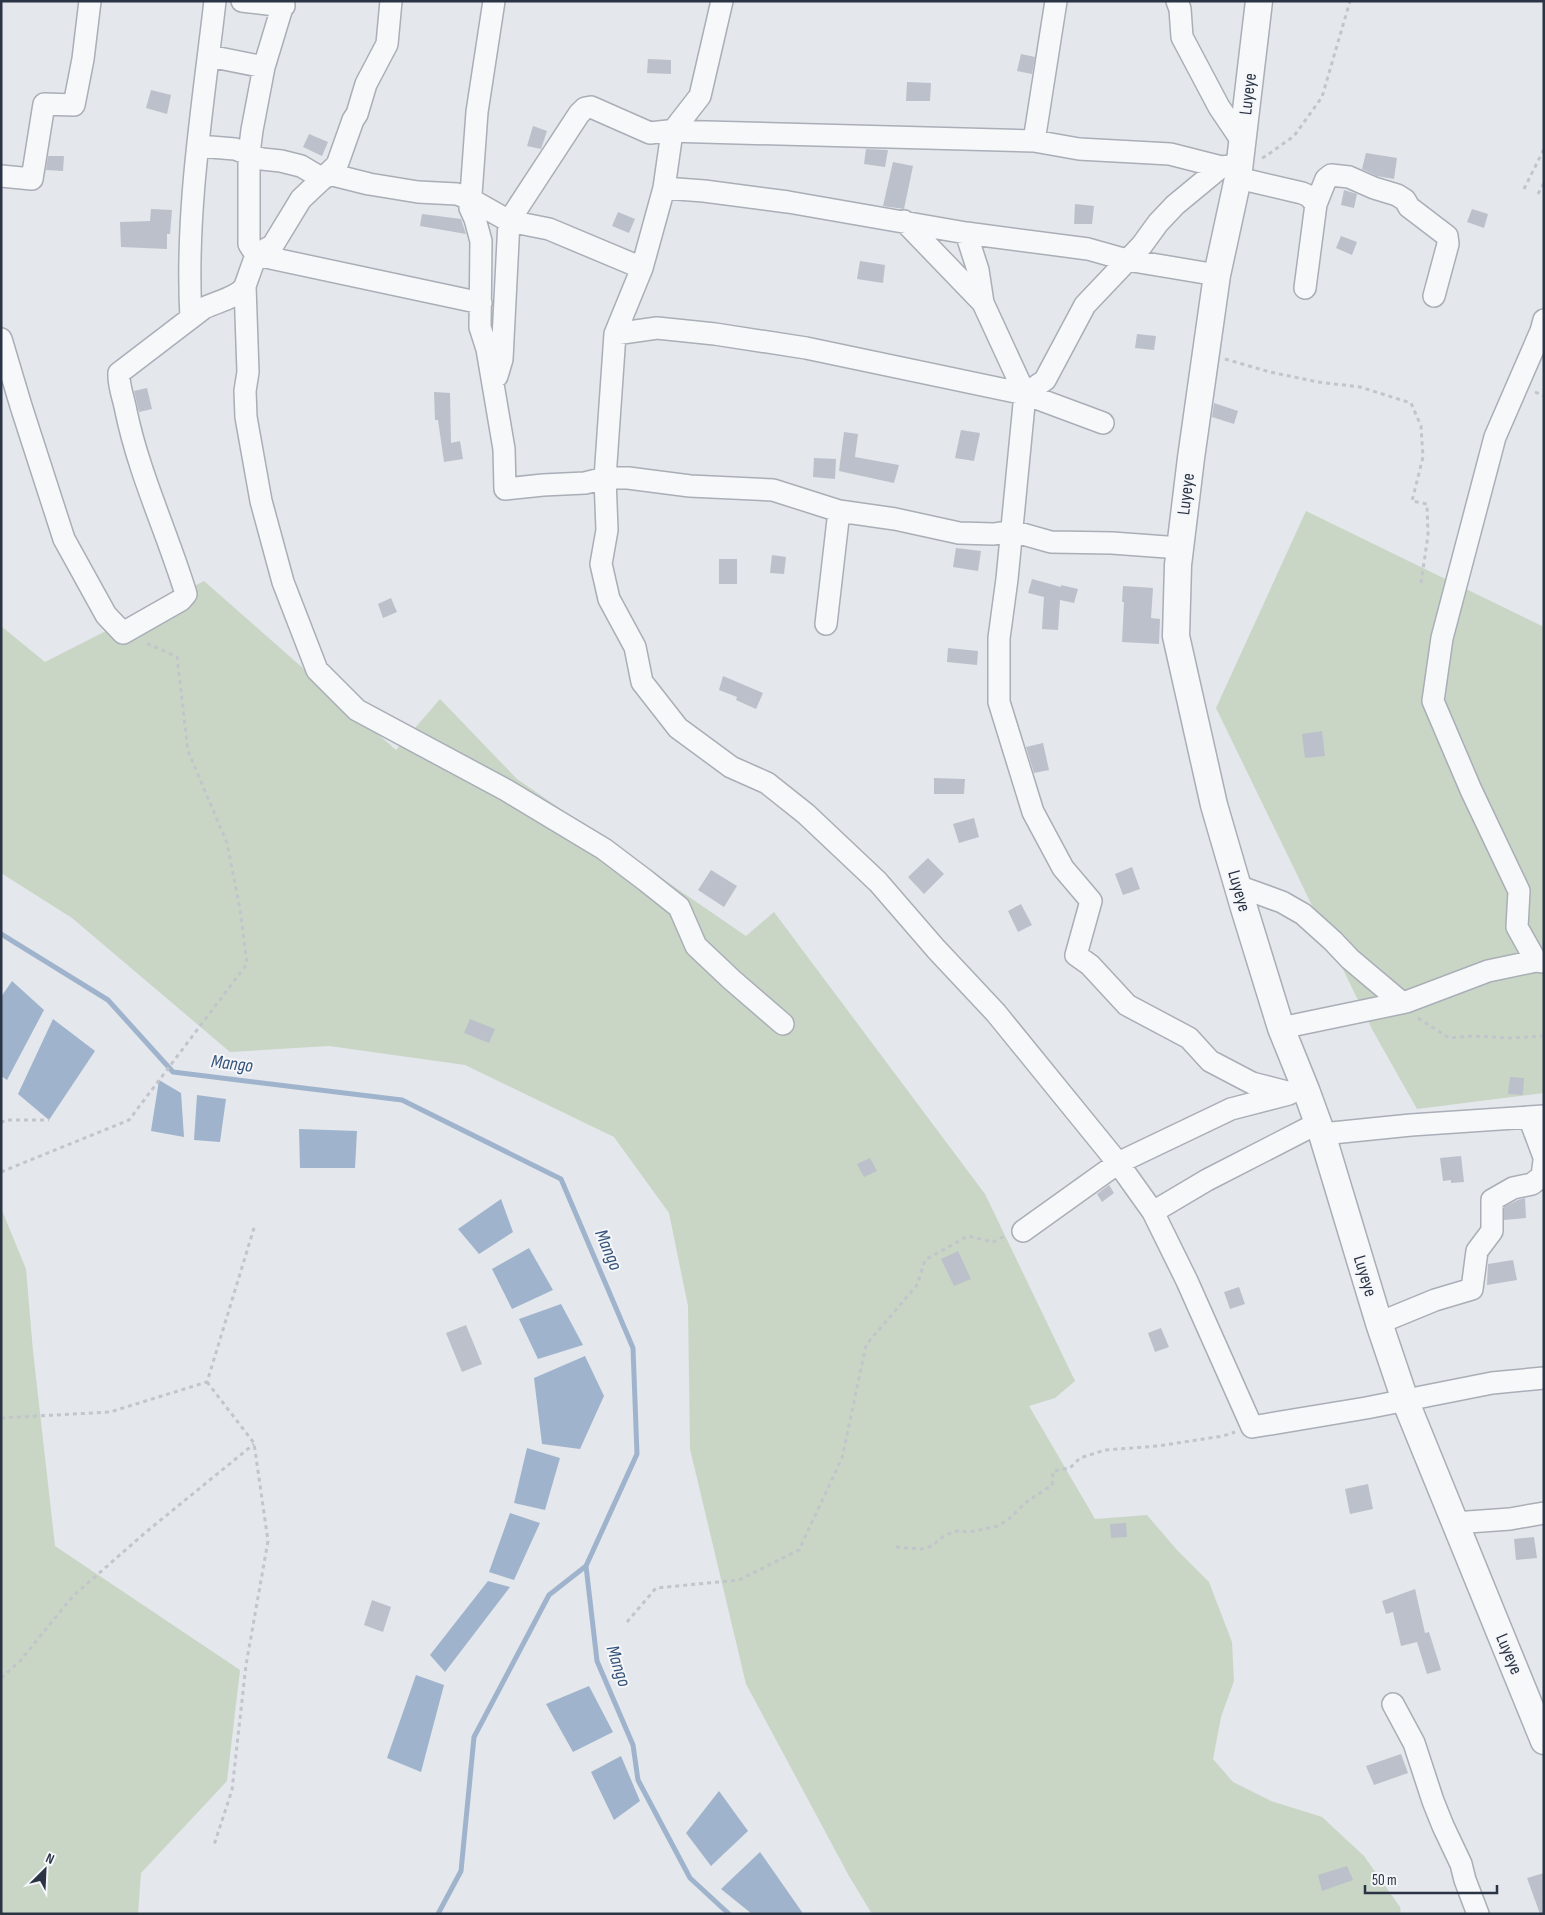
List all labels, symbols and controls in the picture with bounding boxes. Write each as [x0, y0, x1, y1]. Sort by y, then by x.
street label: Luyeye [1235, 72, 1261, 116]
street label: Luyeye [1173, 472, 1199, 516]
street label: Luyeye [1223, 868, 1255, 914]
water label: Mango [210, 1050, 255, 1078]
water label: Mango [589, 1226, 627, 1274]
street label: Luyeye [1349, 1253, 1381, 1299]
street label: Luyeye [1491, 1631, 1527, 1677]
water label: Mango [601, 1642, 636, 1690]
north arrow [20, 1845, 70, 1895]
text: N [43, 1849, 57, 1868]
scale bar [1365, 1862, 1498, 1894]
text: 50 m [1372, 1871, 1397, 1890]

